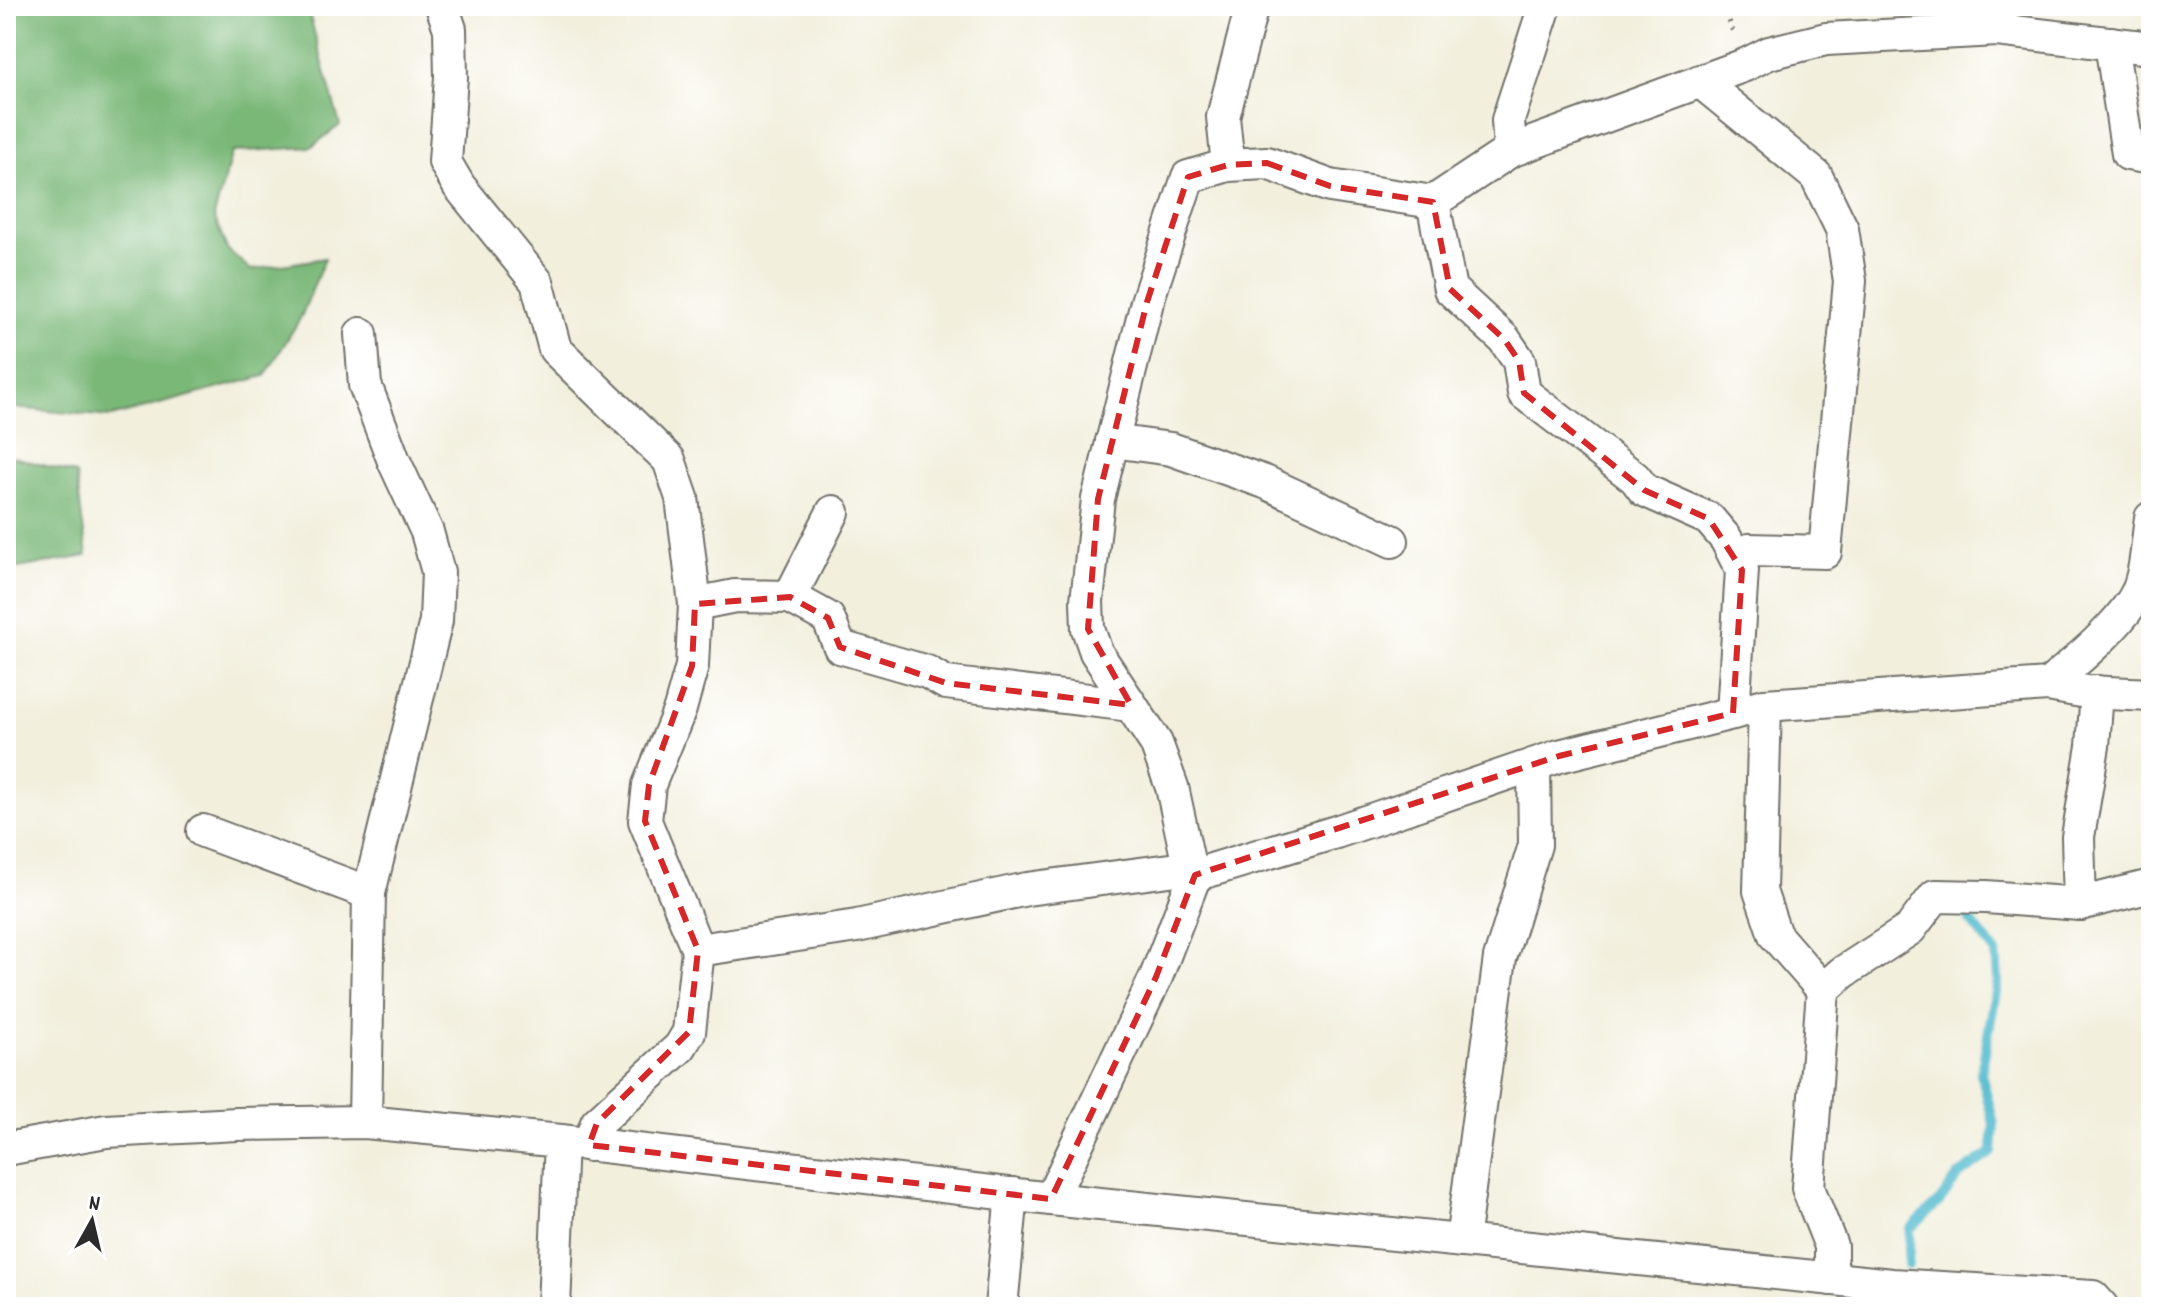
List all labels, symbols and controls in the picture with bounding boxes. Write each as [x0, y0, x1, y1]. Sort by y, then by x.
north arrow [52, 1181, 132, 1261]
text: N [87, 1189, 102, 1221]

